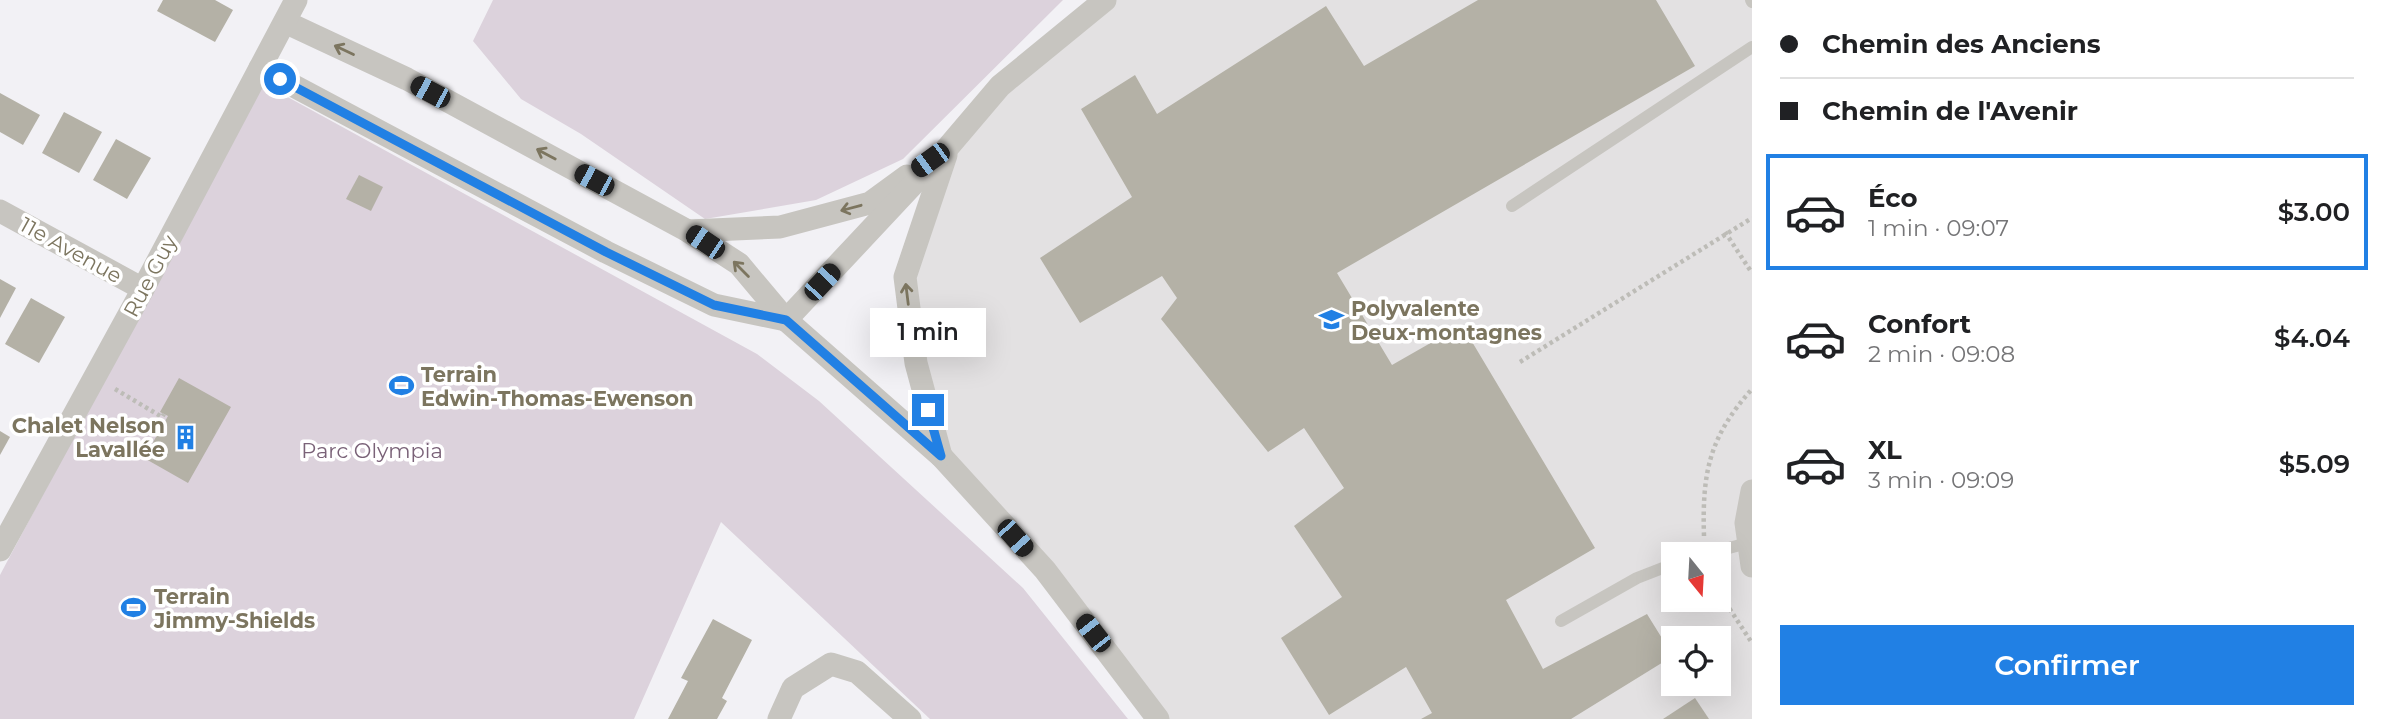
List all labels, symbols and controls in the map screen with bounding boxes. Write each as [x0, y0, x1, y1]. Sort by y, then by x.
text: Chemin des Anciens [1822, 28, 2101, 60]
one-way arrow [333, 43, 355, 56]
route start [264, 63, 296, 95]
car [407, 73, 454, 111]
text: Chemin de l'Avenir [1822, 95, 2078, 127]
car [907, 139, 954, 181]
one-way arrow [536, 147, 556, 161]
car [571, 161, 618, 199]
icon: car [1784, 181, 1847, 244]
text: Éco [1868, 182, 1918, 214]
text: $3.00 [2278, 196, 2350, 228]
one-way arrow [840, 202, 863, 215]
street label: 11e Avenue [16, 212, 126, 288]
text: 1 min · 09:07 [1868, 214, 2009, 242]
car [682, 222, 729, 262]
street label: Rue Guy [118, 230, 182, 321]
car [800, 259, 845, 305]
one-way arrow [733, 261, 750, 278]
one-way arrow [901, 283, 914, 306]
place label: Polyvalente Deux-montagnes [1351, 296, 1542, 345]
school or university icon: Polyvalente Deux-montagnes [1317, 306, 1345, 334]
icon: car [1784, 307, 1847, 370]
callout: 1 min [870, 308, 986, 358]
text: Confort [1868, 308, 1971, 340]
text: 1 min [897, 318, 959, 346]
text: $4.04 [2274, 322, 2350, 354]
text: 2 min · 09:08 [1868, 340, 2015, 368]
place label: Terrain Edwin-Thomas-Ewenson [421, 362, 694, 411]
sports icon: Terrain Edwin-Thomas-Ewenson [387, 372, 415, 400]
route end [912, 394, 944, 426]
place label: Chalet Nelson Lavallée [12, 413, 165, 462]
building icon: Chalet Nelson Lavallée [171, 423, 199, 451]
icon: car [1784, 433, 1847, 496]
text: XL [1868, 434, 1902, 466]
park label: Parc Olympia [301, 438, 443, 463]
text: $5.09 [2279, 448, 2350, 480]
text: 3 min · 09:09 [1868, 466, 2014, 494]
car [994, 515, 1037, 561]
north arrow [1661, 542, 1731, 612]
map controls [1661, 542, 1731, 696]
place label: Terrain Jimmy-Shields [153, 584, 315, 633]
sports icon: Terrain Jimmy-Shields [120, 594, 148, 622]
car [1072, 610, 1115, 656]
button: Confirmer [1780, 625, 2354, 705]
button: locate [1661, 626, 1731, 696]

